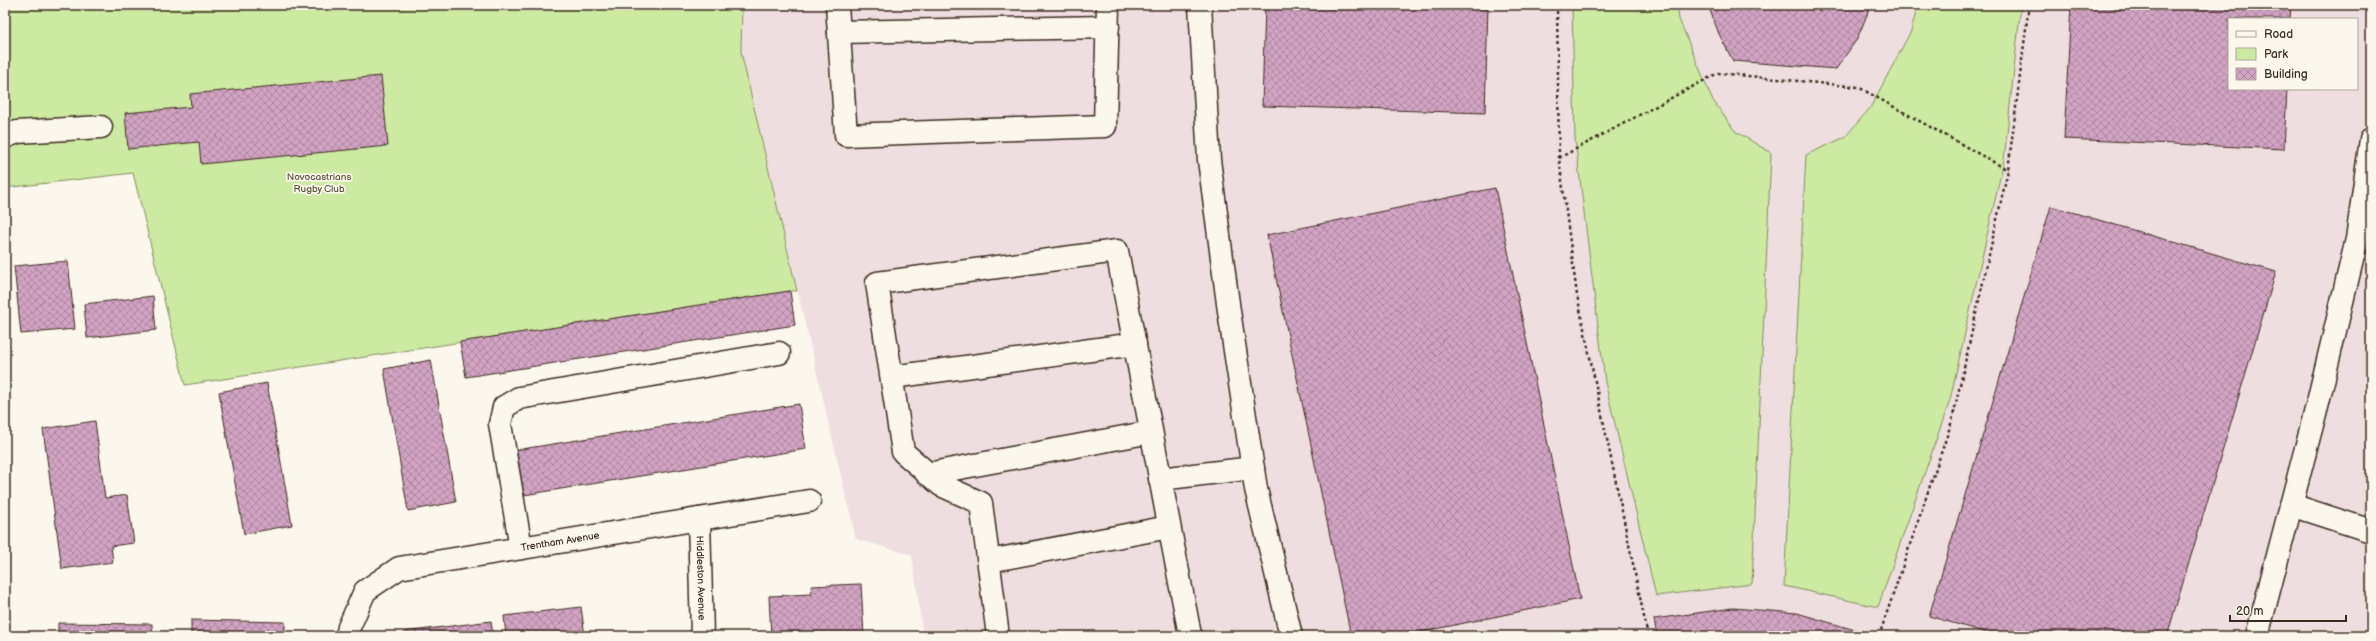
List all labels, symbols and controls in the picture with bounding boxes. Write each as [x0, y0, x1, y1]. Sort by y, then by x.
legend [2228, 18, 2358, 90]
text: Road [2264, 27, 2293, 42]
text: Park [2264, 47, 2288, 62]
text: Building [2264, 67, 2308, 82]
park label: Novocastrians Rugby Club [287, 171, 351, 195]
street label: Trentham Avenue [520, 529, 600, 554]
street label: Hiddleston Avenue [693, 536, 708, 620]
scale bar [2230, 597, 2346, 623]
text: 20 m [2236, 604, 2263, 619]

